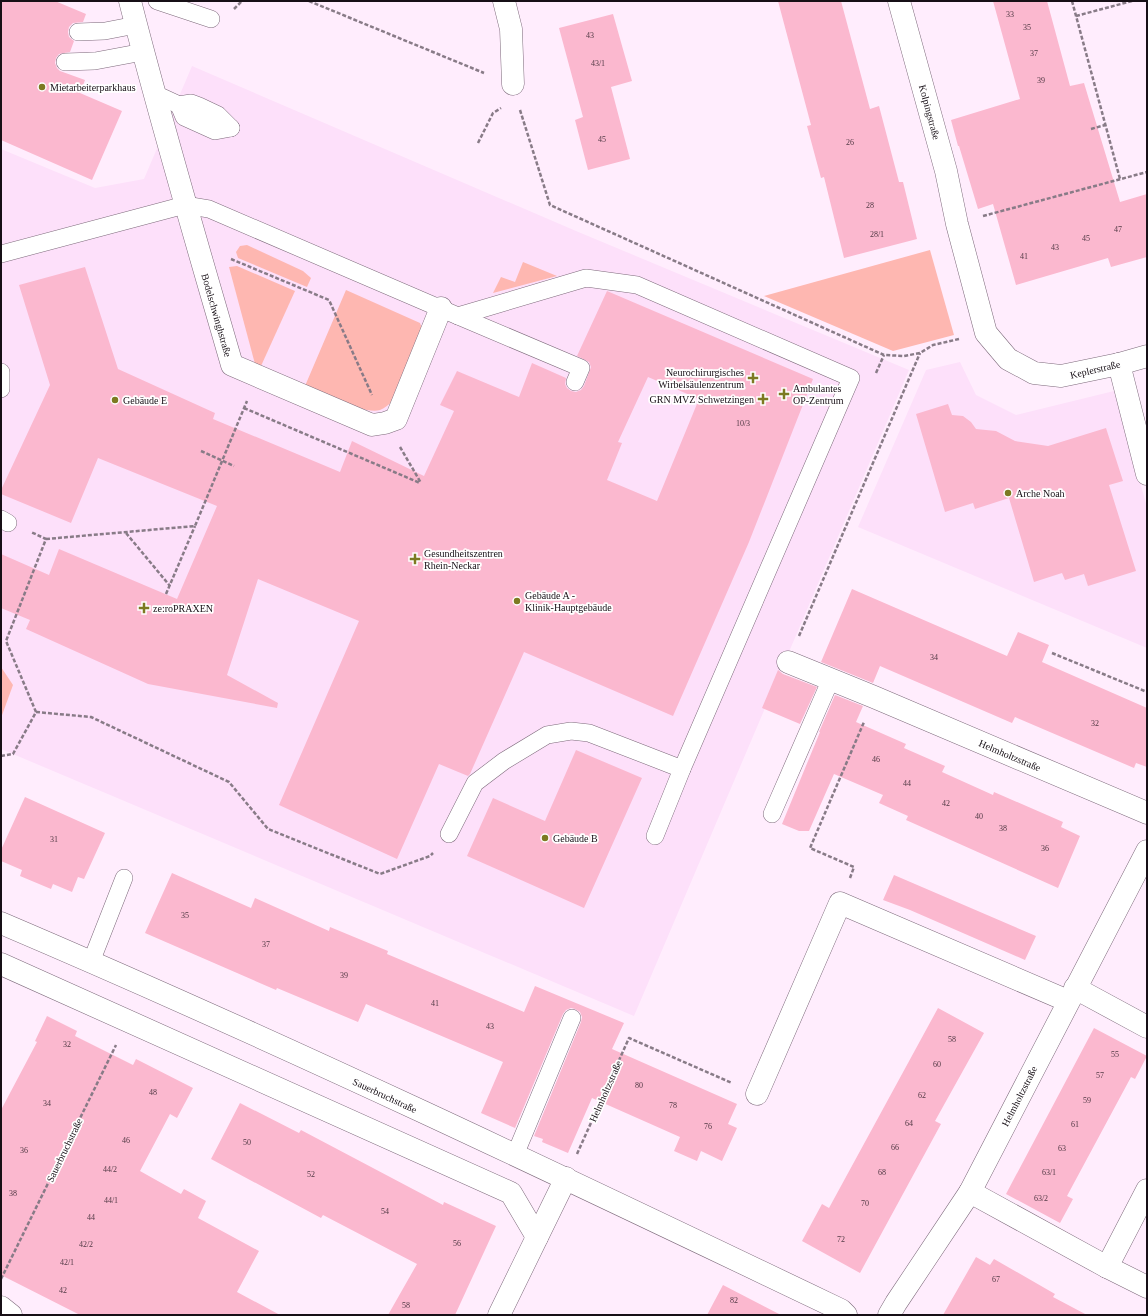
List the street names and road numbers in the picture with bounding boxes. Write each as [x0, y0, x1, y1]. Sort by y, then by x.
street label: Kolpingstraße [917, 83, 942, 141]
street label: Bodelschwinghstraße [199, 272, 234, 359]
street label: Keplerstraße [1069, 358, 1122, 381]
street label: Helmholtzstraße [977, 737, 1043, 774]
street label: Helmholtzstraße [587, 1058, 624, 1124]
street label: Helmholtzstraße [1000, 1064, 1040, 1128]
street label: Sauerbruchstraße [351, 1076, 419, 1115]
street label: Sauerbruchstraße [44, 1116, 85, 1184]

